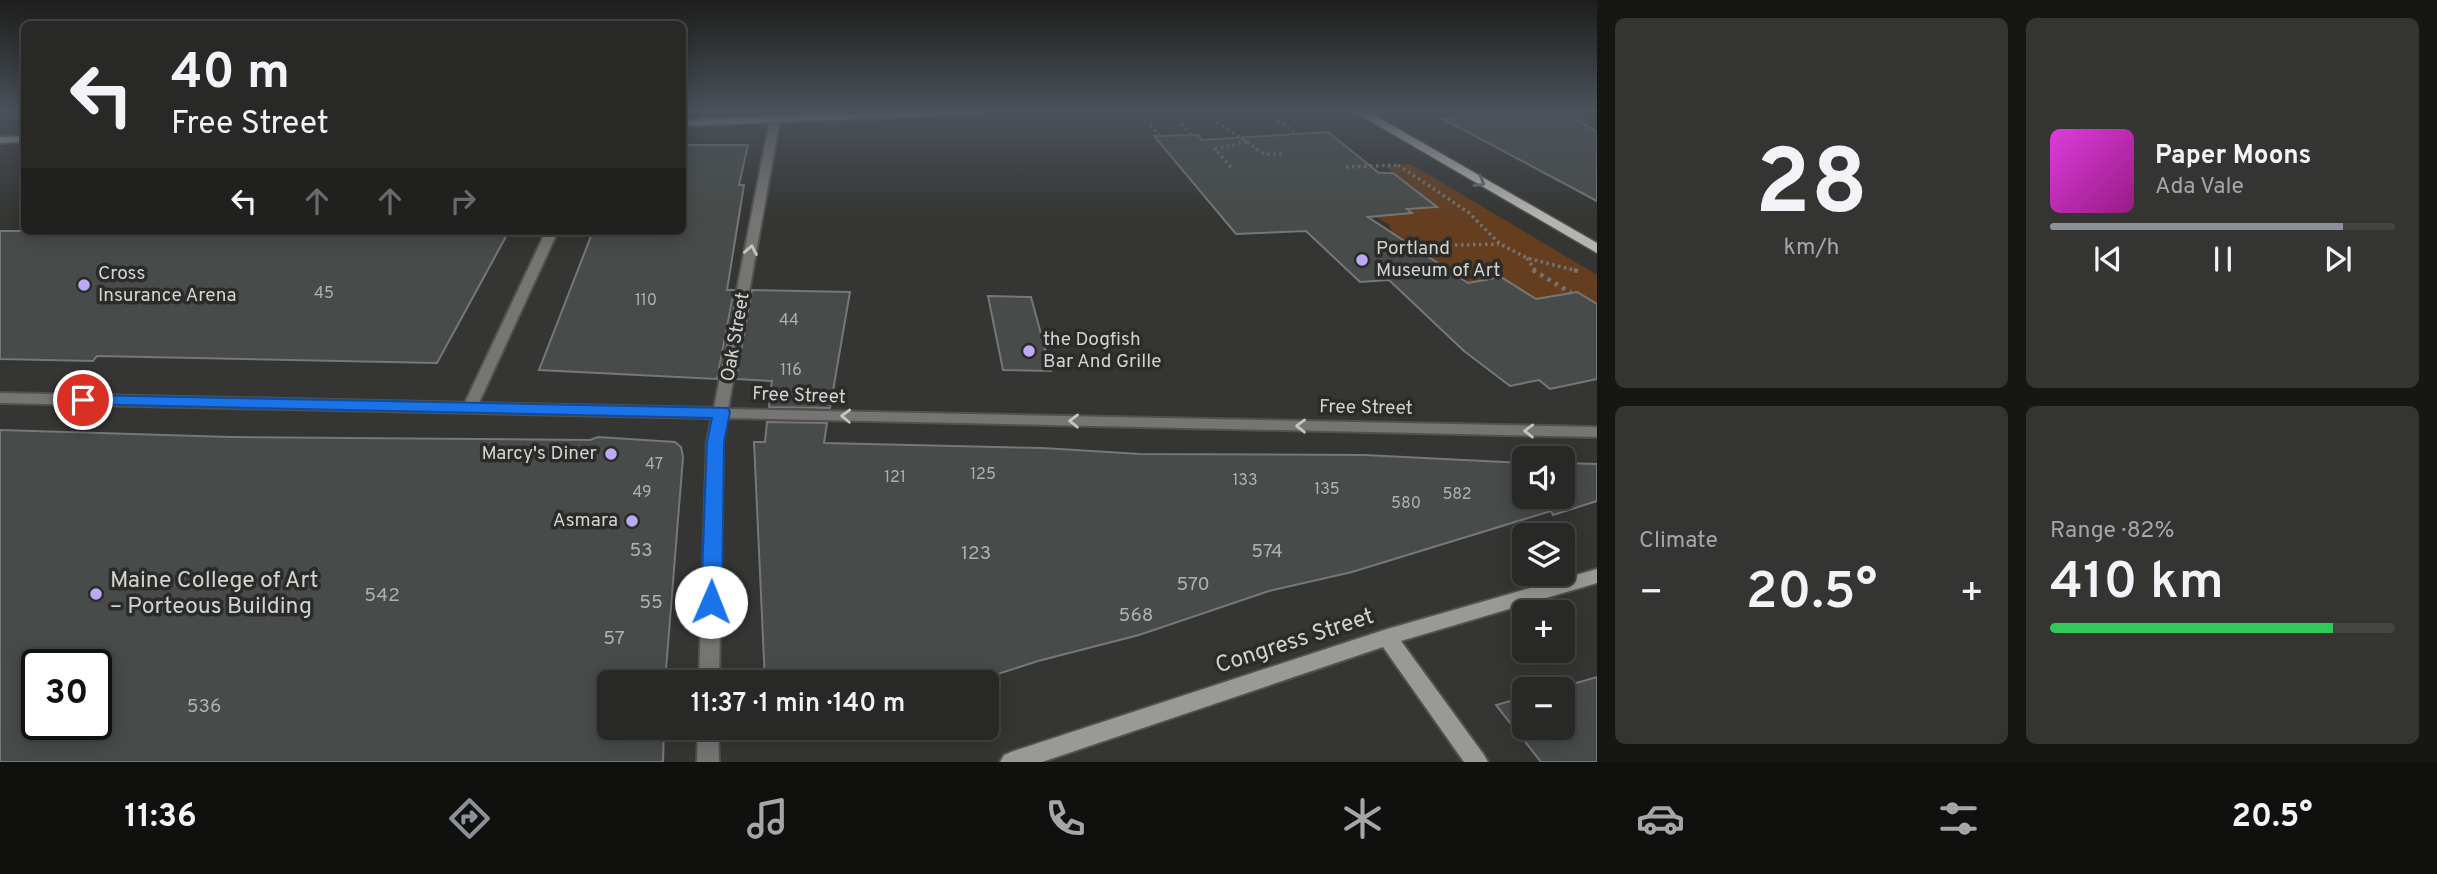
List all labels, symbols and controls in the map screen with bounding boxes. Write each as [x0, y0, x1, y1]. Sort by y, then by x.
text: 40 m [171, 44, 290, 106]
icon: left [56, 49, 147, 140]
text: Free Street [171, 105, 329, 145]
text: 28 [1755, 131, 1868, 246]
text: Paper Moons [2155, 140, 2311, 173]
text: Ada Vale [2155, 173, 2244, 202]
one-way arrow [1473, 174, 1486, 187]
icon: left [225, 182, 263, 220]
icon: ahead [298, 182, 336, 220]
icon: ahead [371, 182, 409, 220]
icon: right [444, 182, 482, 220]
text: km/h [1784, 234, 1839, 263]
place label: Portland Museum of Art [1376, 237, 1501, 283]
icon: previous [2089, 240, 2127, 278]
icon: pause [2204, 240, 2242, 278]
icon: next [2319, 240, 2357, 278]
one-way arrow [743, 244, 758, 256]
marker: Portland Museum of Art [1354, 252, 1370, 268]
place label: Cross Insurance Arena [98, 262, 236, 308]
marker: Cross Insurance Arena [76, 277, 92, 293]
house number: 45 [314, 284, 334, 304]
street label: Oak Street [716, 290, 756, 384]
house number: 110 [635, 291, 657, 311]
house number: 44 [779, 311, 799, 331]
place label: the Dogfish Bar And Grille [1043, 328, 1161, 374]
marker: the Dogfish Bar And Grille [1021, 343, 1037, 359]
house number: 116 [780, 361, 802, 381]
pin [53, 370, 113, 430]
icon: arrive [64, 381, 102, 419]
street label: Free Street [752, 382, 846, 410]
street label: Free Street [1319, 395, 1413, 421]
one-way arrow [841, 409, 852, 424]
one-way arrow [1068, 413, 1079, 429]
one-way arrow [1296, 418, 1306, 434]
one-way arrow [1523, 423, 1534, 439]
place label: Marcy's Diner [481, 442, 598, 466]
marker: Marcy's Diner [603, 446, 619, 462]
map controls [1512, 446, 1575, 740]
button: sound [1512, 446, 1575, 509]
house number: 47 [645, 455, 663, 475]
house number: 125 [970, 465, 996, 485]
house number: 121 [884, 468, 906, 488]
house number: 133 [1232, 471, 1258, 491]
house number: 135 [1314, 480, 1340, 500]
house number: 49 [632, 483, 652, 503]
house number: 582 [1442, 485, 1472, 505]
house number: 580 [1391, 494, 1421, 514]
place label: Asmara [553, 509, 618, 533]
marker: Asmara [624, 513, 640, 529]
text: Range · 82% [2050, 517, 2174, 546]
button: layers [1512, 523, 1575, 586]
text: Climate [1639, 527, 1718, 556]
house number: 53 [629, 539, 653, 563]
house number: 574 [1251, 540, 1283, 564]
house number: 123 [961, 542, 991, 566]
text: 410 km [2050, 551, 2224, 617]
text: 20.5° [1746, 561, 1877, 627]
position arrow [674, 565, 748, 639]
place label: Maine College of Art – Porteous Building [110, 567, 318, 622]
text: − [1639, 570, 1664, 619]
text: + [1959, 570, 1984, 619]
house number: 570 [1176, 573, 1210, 597]
house number: 542 [364, 584, 400, 608]
marker: Maine College of Art – Porteous Building [88, 586, 104, 602]
house number: 55 [639, 591, 663, 615]
button: + [1512, 600, 1575, 663]
street label: Congress Street [1212, 603, 1378, 681]
house number: 568 [1119, 604, 1153, 628]
house number: 57 [603, 627, 625, 651]
speed limit sign: 30 [21, 649, 112, 740]
button: − [1512, 677, 1575, 740]
text: 11:37 · 1 min · 140 m [691, 688, 905, 721]
house number: 536 [187, 695, 221, 719]
icon: directions [445, 794, 494, 843]
icon: music [743, 794, 792, 843]
icon: phone [1041, 794, 1090, 843]
icon: climate [1338, 794, 1387, 843]
icon: car [1636, 794, 1685, 843]
icon: filters [1934, 794, 1983, 843]
text: 11:36 [124, 798, 197, 838]
text: 20.5° [2231, 798, 2313, 838]

